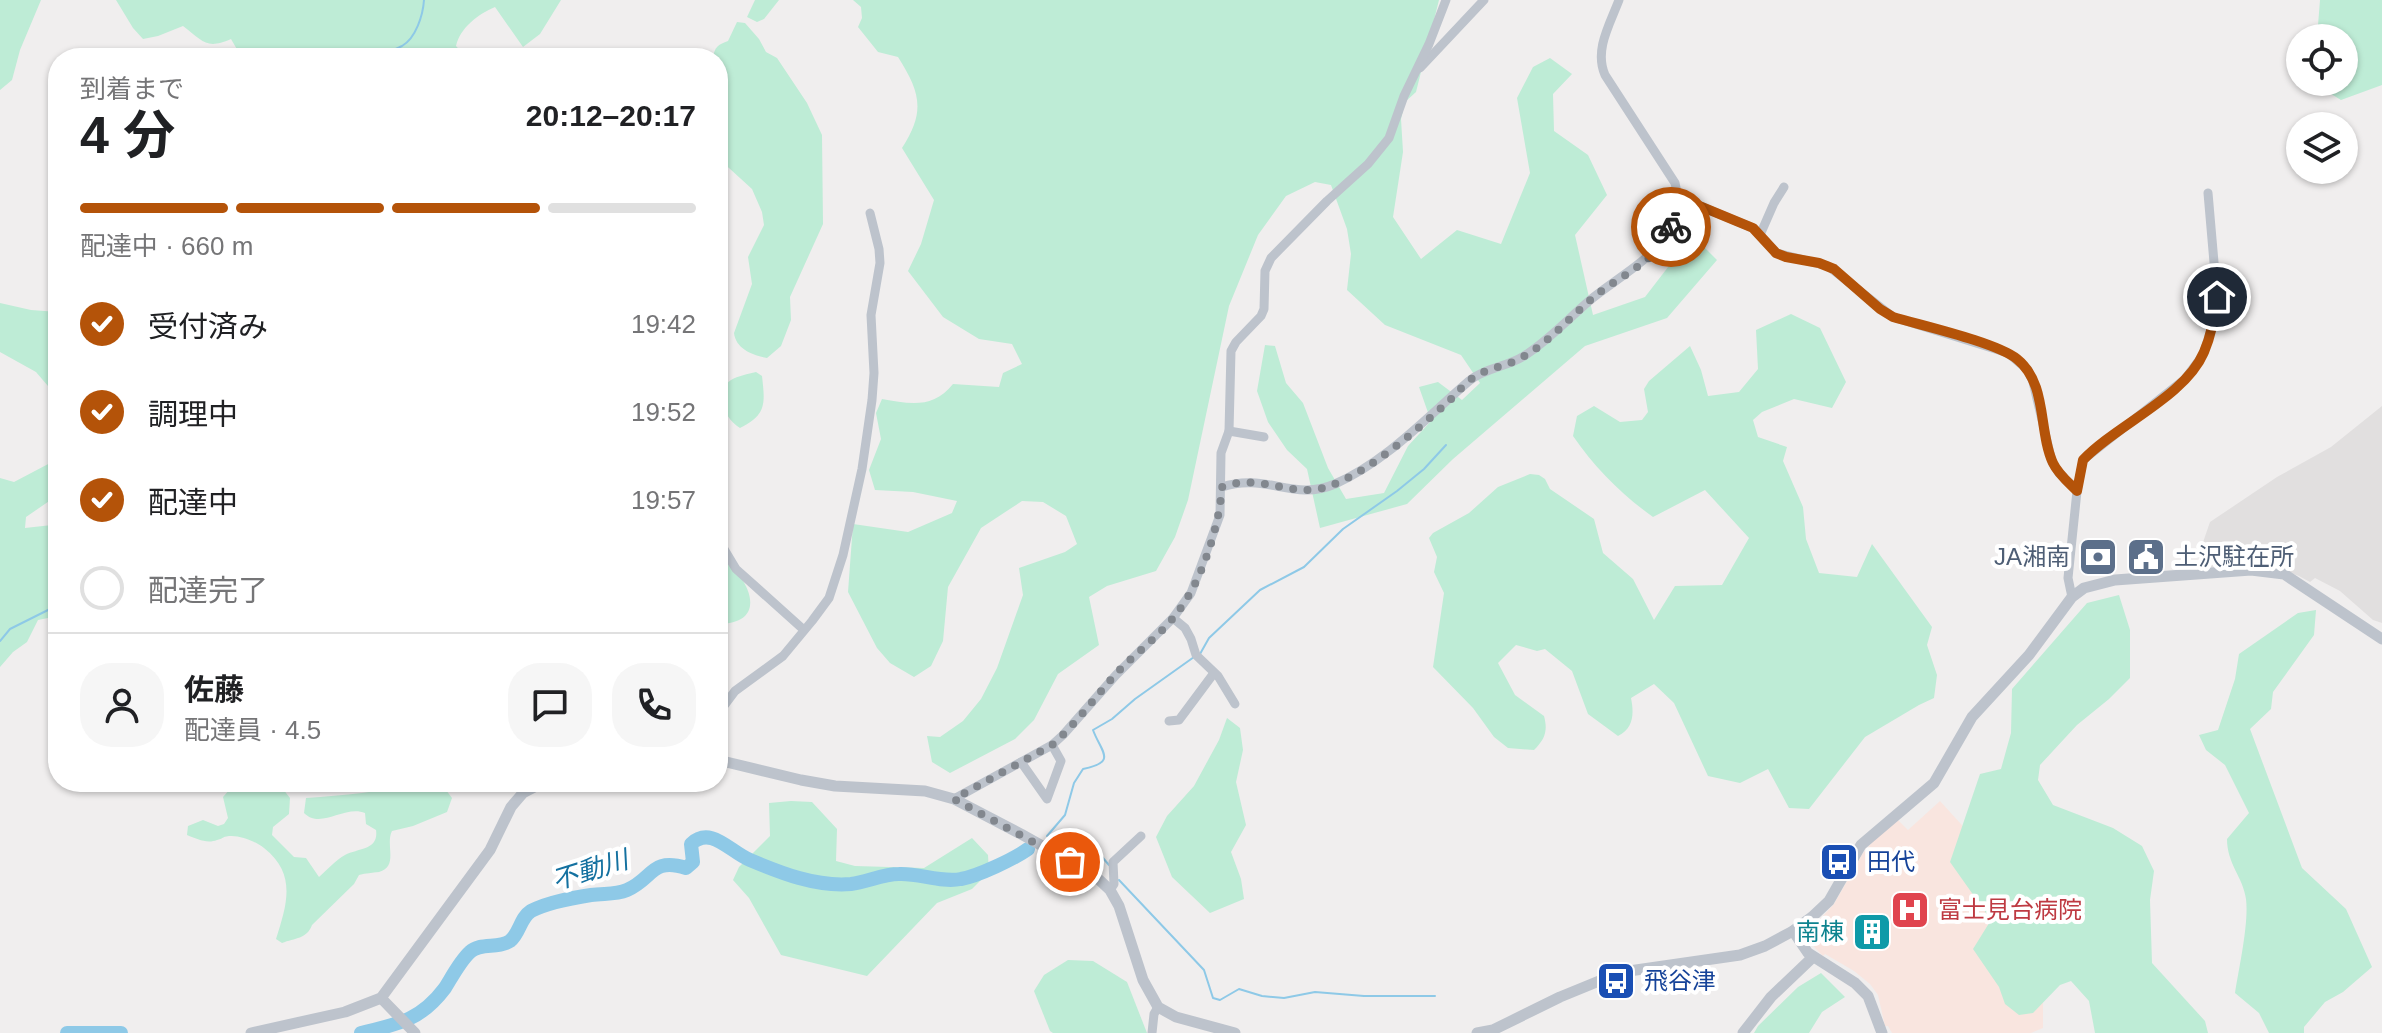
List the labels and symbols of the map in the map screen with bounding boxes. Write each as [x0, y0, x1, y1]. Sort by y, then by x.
courier [1631, 187, 1711, 267]
pin [2183, 263, 2251, 331]
bank icon: JA湘南 [2077, 536, 2119, 578]
public building icon: 土沢駐在所 [2125, 536, 2167, 578]
place label: JA湘南 [1994, 543, 2070, 570]
place label: 土沢駐在所 [2174, 543, 2294, 570]
pin [1036, 828, 1104, 896]
bus stop icon: 田代 [1818, 841, 1860, 883]
water label: 不動川 [548, 843, 635, 896]
place label: 田代 [1867, 848, 1915, 875]
hospital icon: 富士見台病院 [1889, 889, 1931, 931]
place label: 富士見台病院 [1938, 896, 2082, 923]
building icon: 南棟 [1851, 911, 1893, 953]
place label: 南棟 [1796, 918, 1844, 945]
bus stop icon: 飛谷津 [1595, 960, 1637, 1002]
place label: 飛谷津 [1644, 967, 1716, 994]

